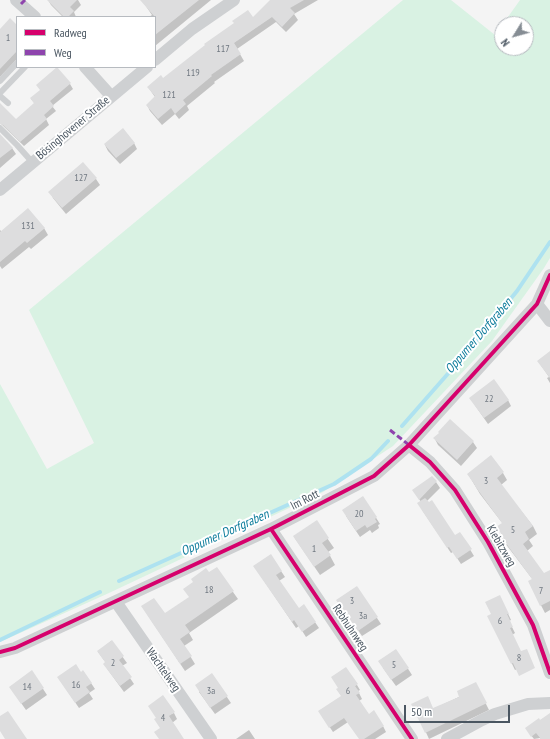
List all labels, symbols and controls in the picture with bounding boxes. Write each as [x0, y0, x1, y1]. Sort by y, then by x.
legend [16, 16, 156, 68]
north arrow [494, 16, 534, 56]
text: Radweg [54, 25, 87, 40]
house number: 1 [6, 32, 10, 44]
text: N [498, 36, 513, 49]
house number: 117 [216, 43, 230, 55]
text: Weg [54, 45, 72, 60]
house number: 119 [186, 67, 200, 79]
house number: 121 [162, 89, 176, 101]
street label: Bösinghovener Straße [33, 93, 113, 163]
house number: 127 [74, 172, 88, 184]
house number: 131 [21, 220, 35, 232]
water label: Oppumer Dorfgraben [442, 295, 516, 377]
house number: 22 [485, 393, 493, 405]
house number: 3 [484, 475, 488, 487]
street label: Im Rott [288, 487, 322, 513]
water label: Oppumer Dorfgraben [179, 507, 271, 559]
house number: 20 [355, 508, 363, 520]
street label: Kiebitzweg [483, 523, 519, 569]
house number: 5 [511, 524, 515, 536]
house number: 1 [312, 543, 316, 555]
house number: 18 [205, 584, 213, 596]
house number: 7 [539, 585, 543, 597]
house number: 3 [350, 595, 354, 607]
street label: Rebhuhnweg [329, 602, 371, 654]
house number: 3a [359, 610, 367, 622]
house number: 6 [498, 615, 502, 627]
street label: Wachtelweg [143, 645, 183, 695]
house number: 8 [517, 652, 521, 664]
house number: 2 [111, 657, 115, 669]
house number: 5 [392, 659, 396, 671]
house number: 16 [72, 679, 80, 691]
house number: 14 [23, 681, 31, 693]
house number: 3a [207, 685, 215, 697]
house number: 6 [346, 685, 350, 697]
scale bar [406, 697, 512, 723]
text: 50 m [411, 704, 432, 719]
house number: 4 [161, 712, 165, 724]

